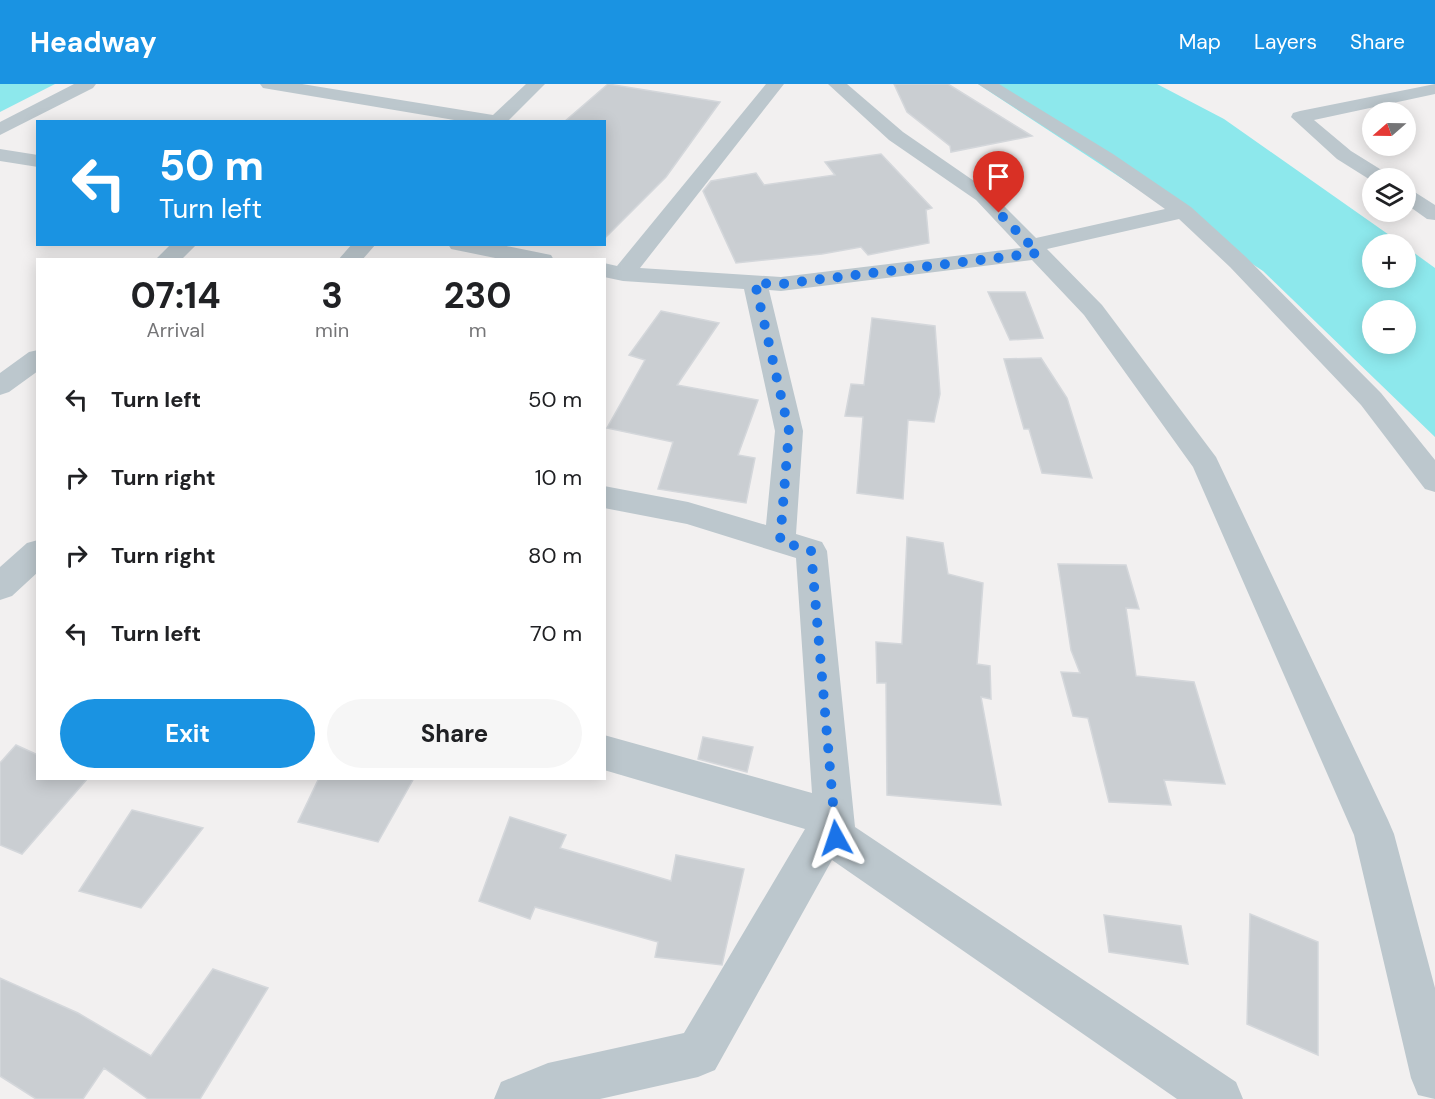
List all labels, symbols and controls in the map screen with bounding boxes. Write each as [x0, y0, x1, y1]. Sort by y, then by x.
text: Headway [30, 24, 157, 61]
text: Map [1179, 28, 1221, 56]
text: Layers [1254, 28, 1317, 56]
text: Share [1350, 28, 1405, 56]
north arrow [1362, 102, 1416, 156]
map controls [1362, 102, 1416, 354]
text: 50 m [159, 138, 264, 193]
icon: left [60, 144, 138, 222]
pin [973, 151, 1024, 213]
icon: arrive [982, 160, 1015, 193]
button: layers [1362, 168, 1416, 222]
text: Turn left [159, 191, 262, 226]
button: + [1362, 234, 1416, 288]
text: 07:14 [130, 272, 221, 319]
text: 3 [321, 272, 343, 319]
text: 230 [444, 272, 512, 319]
button: − [1362, 300, 1416, 354]
text: Arrival [146, 317, 205, 343]
text: min [315, 317, 349, 343]
text: m [469, 317, 487, 343]
icon: left [60, 383, 93, 416]
text: Turn left [111, 385, 201, 414]
text: 50 m [528, 385, 582, 414]
icon: right [60, 461, 93, 494]
text: Turn right [111, 463, 216, 492]
text: 10 m [535, 463, 582, 492]
icon: right [60, 539, 93, 572]
text: Turn right [111, 541, 216, 570]
text: 80 m [528, 541, 582, 570]
icon: left [60, 617, 93, 650]
text: Turn left [111, 619, 201, 648]
text: 70 m [530, 619, 582, 648]
button: Exit [60, 699, 315, 768]
button: Share [327, 699, 582, 768]
position arrow [804, 806, 868, 870]

